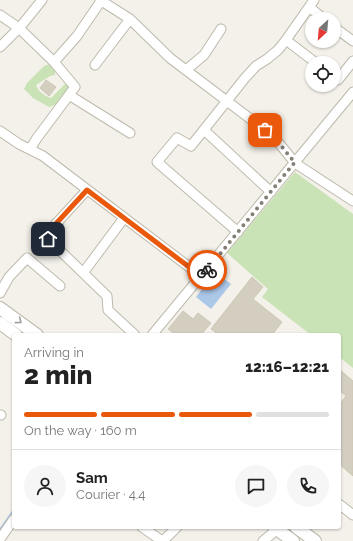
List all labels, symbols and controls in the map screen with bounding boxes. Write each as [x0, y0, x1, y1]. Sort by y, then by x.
north arrow [305, 12, 341, 48]
map controls [305, 12, 341, 92]
button: locate [305, 56, 341, 92]
pin [248, 113, 282, 147]
icon: bag [254, 119, 276, 141]
pin [31, 222, 65, 256]
icon: home [37, 228, 59, 250]
courier [187, 250, 227, 290]
icon: bike [196, 259, 218, 281]
one-way arrow [14, 316, 21, 323]
text: Arriving in [24, 345, 84, 360]
text: 12:16–12:21 [245, 358, 329, 376]
text: 2 min [24, 360, 92, 390]
text: On the way · 160 m [24, 423, 137, 438]
button: person [24, 465, 66, 507]
button: chat [235, 465, 277, 507]
button: phone [287, 465, 329, 507]
text: Sam [76, 469, 108, 487]
text: Courier · 4.4 [76, 487, 145, 502]

